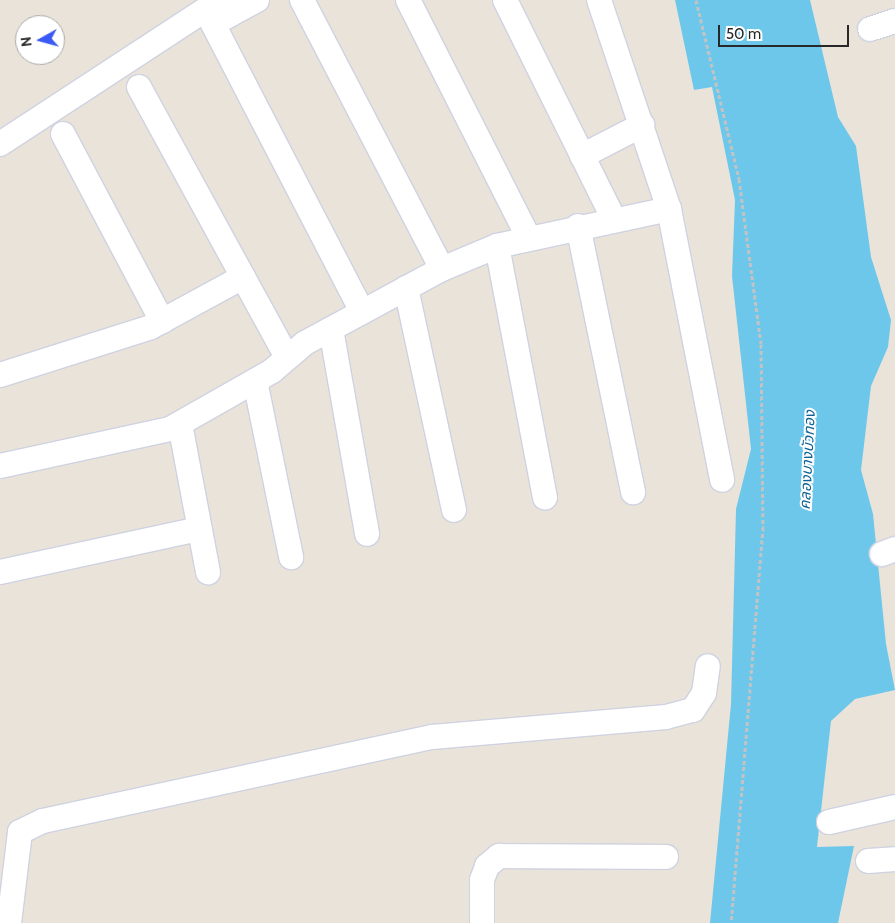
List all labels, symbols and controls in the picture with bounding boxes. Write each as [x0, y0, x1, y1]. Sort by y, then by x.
north arrow [15, 15, 65, 65]
scale bar [720, 15, 851, 47]
text: 50 m [726, 25, 761, 43]
text: N [17, 36, 36, 48]
water label: คลองบางบัวทอง [796, 410, 820, 510]

